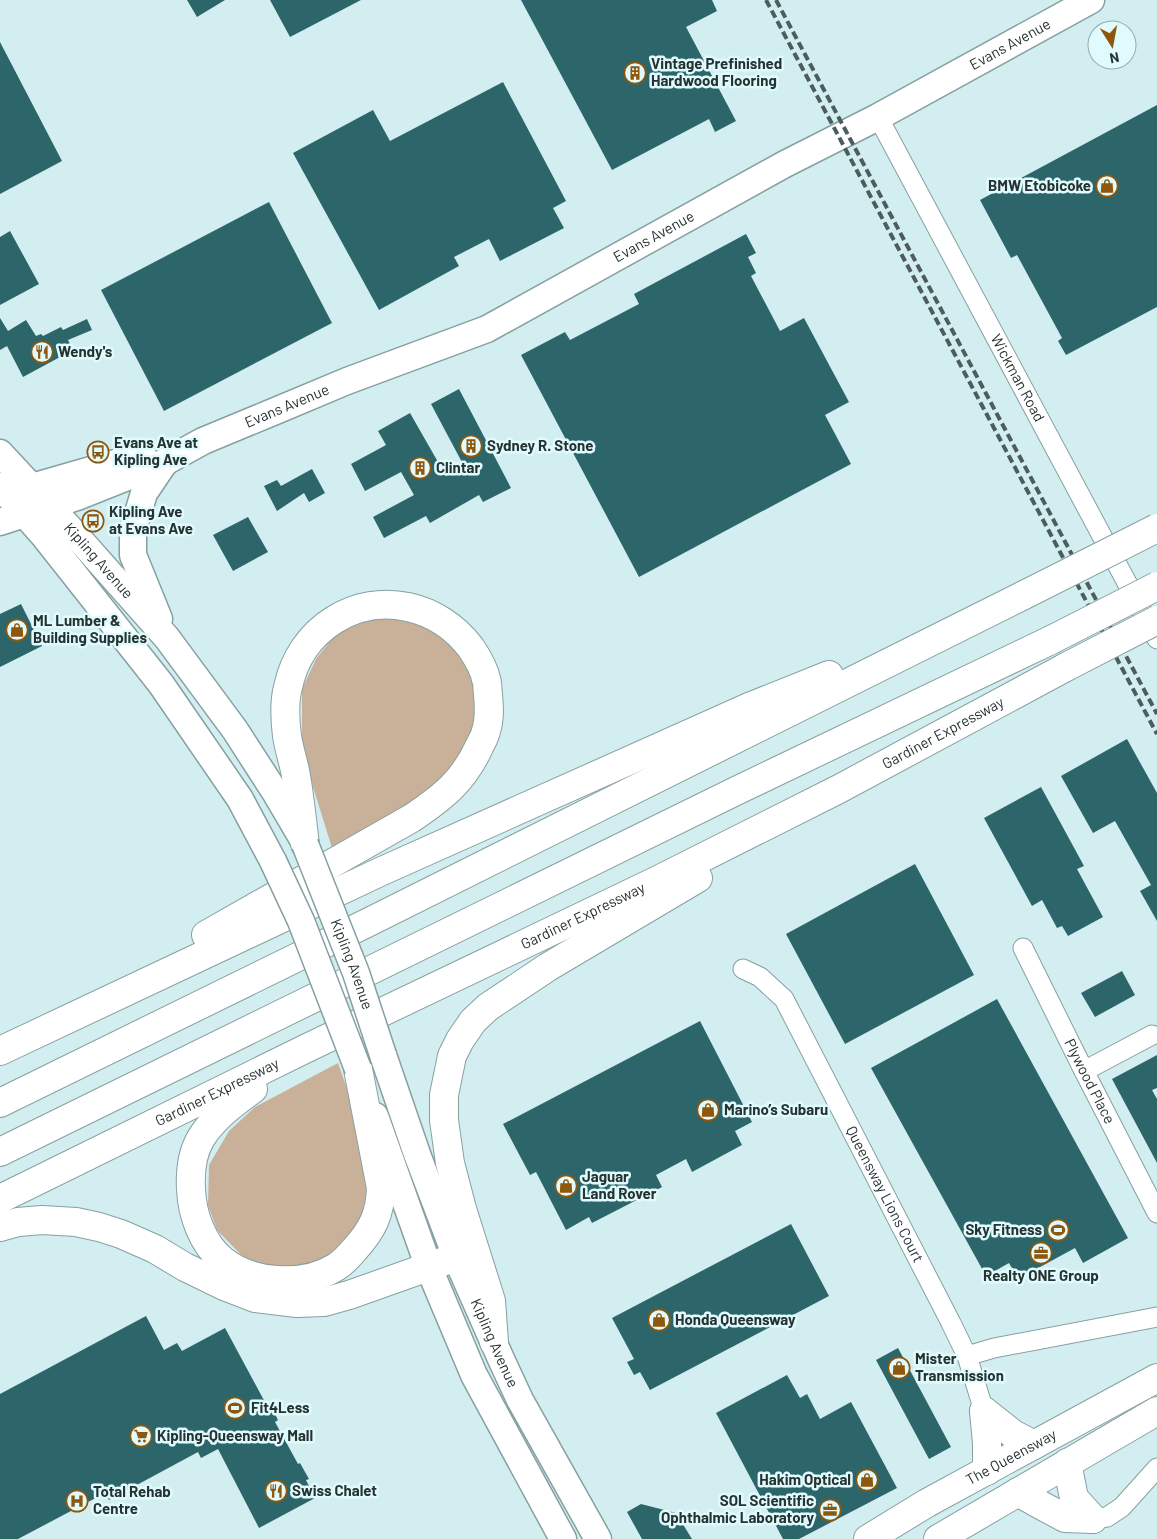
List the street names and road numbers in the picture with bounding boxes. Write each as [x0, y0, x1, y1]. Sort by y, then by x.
street label: Evans Avenue [966, 14, 1053, 73]
street label: Evans Avenue [610, 206, 697, 265]
street label: Wickman Road [988, 331, 1049, 424]
street label: Evans Avenue [242, 380, 331, 431]
street label: Kipling Avenue [61, 518, 138, 602]
street label: Gardiner Expressway [879, 692, 1007, 772]
street label: Gardiner Expressway [518, 878, 648, 952]
street label: Kipling Avenue [327, 916, 377, 1012]
street label: Plywood Place [1061, 1035, 1120, 1127]
street label: Gardiner Expressway [152, 1053, 281, 1129]
street label: Queensway Lions Court [843, 1123, 928, 1265]
street label: Kipling Avenue [467, 1295, 523, 1390]
street label: The Queensway [962, 1424, 1059, 1488]

